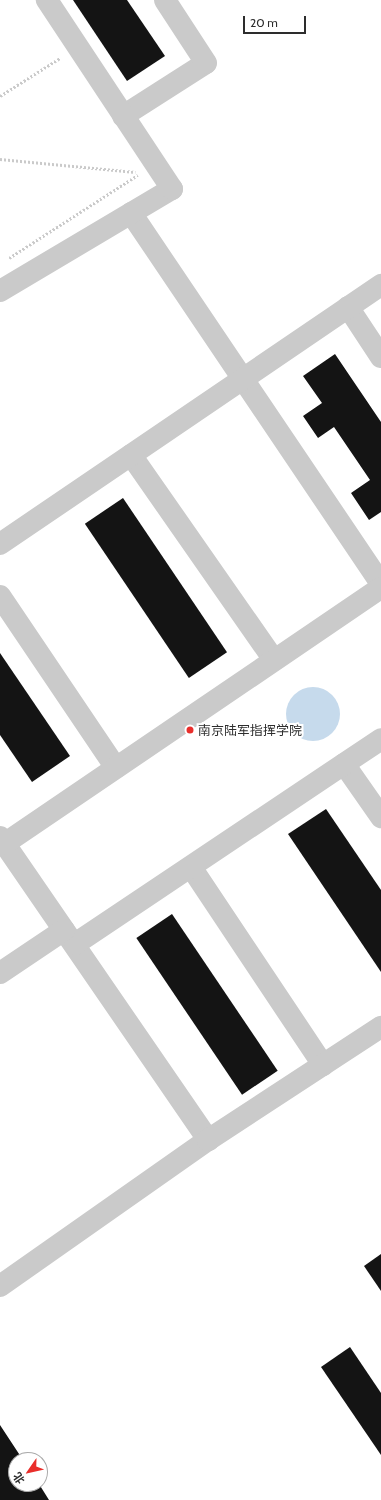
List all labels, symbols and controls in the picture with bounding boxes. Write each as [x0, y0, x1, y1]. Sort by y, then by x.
scale bar [245, 8, 308, 34]
text: 20 m [250, 15, 278, 30]
place label: 南京陆军指挥学院 [198, 722, 302, 738]
marker: 南京陆军指挥学院 [185, 725, 195, 735]
north arrow [8, 1452, 48, 1492]
text: 北 [10, 1470, 28, 1487]

